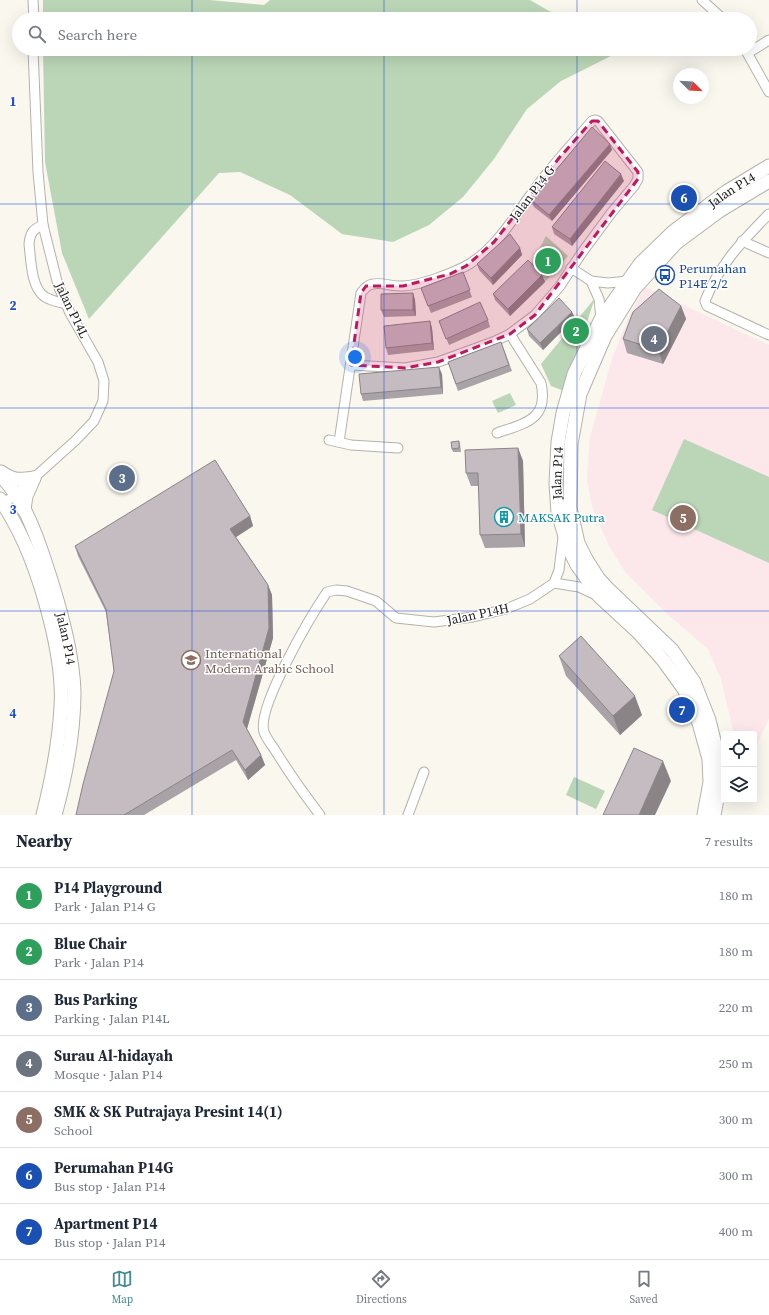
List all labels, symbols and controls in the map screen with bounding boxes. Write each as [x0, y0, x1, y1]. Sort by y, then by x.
search box [12, 12, 757, 56]
icon: search [26, 23, 48, 45]
text: Search here [58, 24, 137, 45]
north arrow [673, 68, 709, 104]
text: 1 [9, 93, 17, 110]
street label: Jalan P14 G [505, 162, 558, 225]
street label: Jalan P14 [704, 168, 759, 212]
pin: 6 [671, 183, 697, 213]
pin: 1 [535, 246, 561, 276]
place label: Perumahan P14E 2/2 [679, 260, 747, 292]
bus stop icon: Perumahan P14E 2/2 [654, 264, 676, 286]
street label: Jalan P14L [51, 278, 93, 341]
text: 2 [9, 297, 17, 314]
pin: 2 [563, 316, 589, 346]
pin: 4 [641, 324, 667, 354]
your location [345, 347, 365, 367]
street label: Jalan P14 [547, 446, 566, 501]
pin: 3 [109, 463, 135, 493]
text: 3 [9, 501, 17, 518]
pin: 5 [670, 503, 696, 533]
building icon: MAKSAK Putra [493, 506, 515, 528]
place label: MAKSAK Putra [518, 509, 605, 526]
street label: Jalan P14H [444, 599, 511, 629]
street label: Jalan P14 [52, 609, 80, 666]
place label: International Modern Arabic School [205, 645, 334, 677]
school or university icon: International Modern Arabic School [180, 649, 202, 671]
pin: 7 [669, 695, 695, 725]
text: 4 [9, 705, 17, 722]
map controls [721, 731, 757, 803]
button: locate [721, 731, 757, 767]
button: layers [721, 767, 757, 803]
text: Nearby [16, 829, 72, 853]
text: 7 results [705, 833, 753, 850]
text: P14 Playground [54, 877, 162, 898]
text: 1 [25, 887, 33, 904]
text: 180 m [719, 887, 753, 904]
text: Park · Jalan P14 G [54, 898, 156, 915]
text: Blue Chair [54, 933, 127, 954]
text: 2 [25, 943, 33, 960]
text: 180 m [719, 943, 753, 960]
text: Park · Jalan P14 [54, 954, 144, 971]
text: Bus Parking [54, 989, 137, 1010]
text: 3 [25, 999, 33, 1016]
text: 220 m [719, 999, 753, 1016]
text: Parking · Jalan P14L [54, 1010, 170, 1027]
text: Surau Al-hidayah [54, 1045, 173, 1066]
text: 4 [25, 1055, 33, 1072]
text: 250 m [719, 1055, 753, 1072]
text: Mosque · Jalan P14 [54, 1066, 163, 1083]
text: SMK & SK Putrajaya Presint 14(1) [54, 1101, 283, 1122]
text: 5 [25, 1111, 33, 1128]
text: 300 m [719, 1111, 753, 1128]
text: School [54, 1122, 93, 1139]
text: Perumahan P14G [54, 1157, 173, 1178]
text: 6 [25, 1167, 33, 1184]
text: 300 m [719, 1167, 753, 1184]
text: Bus stop · Jalan P14 [54, 1178, 166, 1195]
text: Apartment P14 [54, 1213, 158, 1234]
text: 7 [25, 1223, 33, 1240]
text: 400 m [719, 1223, 753, 1240]
text: Bus stop · Jalan P14 [54, 1234, 166, 1251]
tab: Map [111, 1268, 133, 1307]
tab: Directions [356, 1268, 407, 1307]
tab: Saved [629, 1268, 658, 1307]

